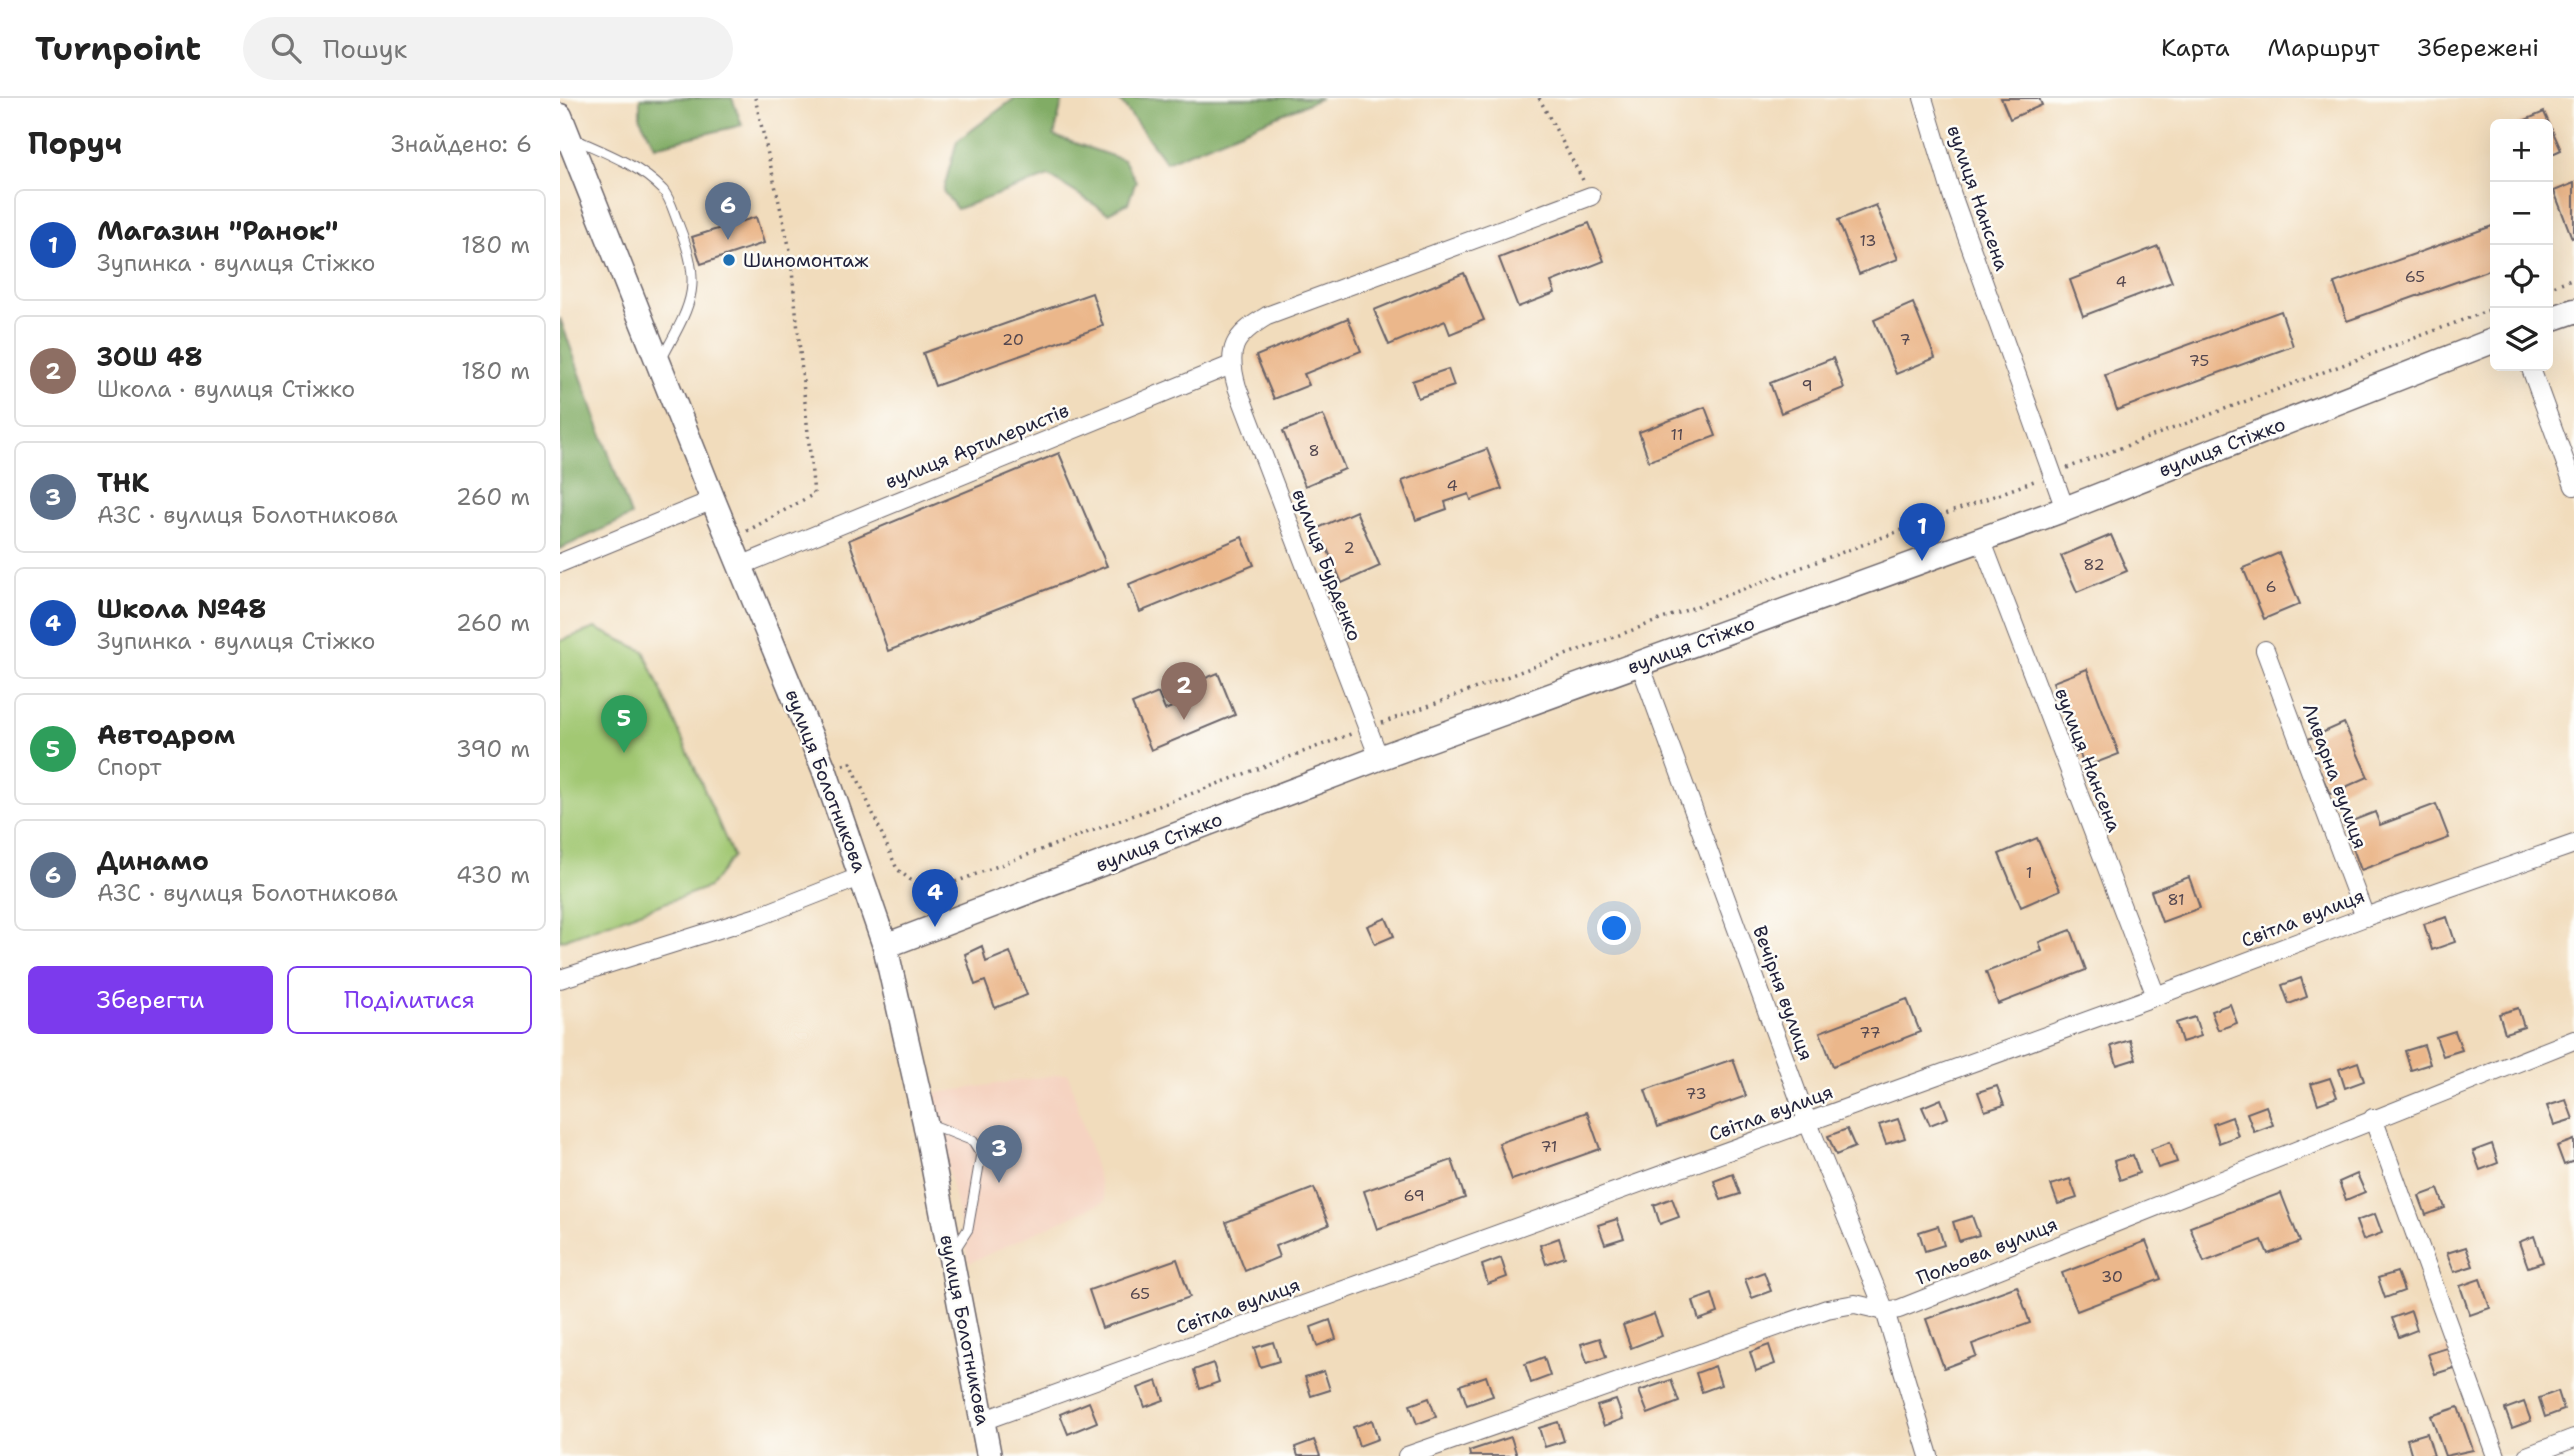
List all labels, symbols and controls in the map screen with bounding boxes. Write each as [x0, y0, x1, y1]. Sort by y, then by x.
search box [243, 17, 733, 80]
text: Turnpoint [35, 26, 201, 71]
icon: search [267, 29, 305, 67]
text: Пошук [323, 31, 407, 66]
text: Карта [2161, 32, 2230, 64]
text: Маршрут [2268, 32, 2380, 64]
text: Збережені [2418, 32, 2539, 64]
map controls [2490, 119, 2553, 371]
button: + [2490, 119, 2553, 182]
street label: вулиця Нансена [1941, 122, 2015, 274]
text: Поруч [28, 123, 122, 164]
text: Знайдено: 6 [391, 129, 532, 159]
pin: 6 [705, 182, 751, 240]
button: − [2490, 182, 2553, 245]
text: Магазин "Ранок" [97, 213, 338, 248]
text: 1 [48, 230, 58, 260]
text: 180 m [461, 230, 530, 260]
house number: 13 [1859, 230, 1877, 251]
button: locate [2490, 245, 2553, 308]
text: Зупинка · вулиця Стіжко [97, 248, 375, 278]
place label: Шиномонтаж [743, 248, 869, 273]
marker: Шиномонтаж [721, 252, 737, 268]
house number: 65 [2405, 266, 2425, 287]
house number: 4 [2115, 271, 2127, 292]
button: layers [2490, 308, 2553, 371]
house number: 20 [1002, 329, 1024, 350]
house number: 7 [1899, 329, 1911, 350]
text: ЗОШ 48 [97, 339, 203, 374]
house number: 75 [2189, 350, 2209, 371]
text: 2 [45, 356, 61, 386]
text: 180 m [461, 356, 530, 386]
text: Школа · вулиця Стіжко [97, 374, 355, 404]
house number: 9 [1801, 375, 1813, 396]
street label: вулиця Артилеристів [881, 398, 1073, 494]
street label: вулиця Стіжко [2155, 411, 2289, 483]
house number: 11 [1671, 424, 1683, 445]
house number: 8 [1308, 440, 1320, 461]
text: ТНК [97, 465, 149, 500]
house number: 4 [1446, 475, 1458, 496]
text: 3 [45, 482, 61, 512]
text: 260 m [456, 482, 530, 512]
street label: вулиця Бурденко [1287, 485, 1367, 645]
text: АЗС · вулиця Болотникова [97, 500, 398, 530]
pin: 1 [1899, 503, 1945, 561]
house number: 2 [1343, 537, 1355, 558]
house number: 82 [2083, 554, 2105, 575]
house number: 6 [2265, 576, 2277, 597]
text: Школа №48 [97, 591, 266, 626]
text: 4 [45, 608, 61, 638]
text: 260 m [456, 608, 530, 638]
street label: вулиця Стіжко [1624, 610, 1758, 680]
text: Зупинка · вулиця Стіжко [97, 626, 375, 656]
pin: 2 [1161, 662, 1207, 720]
street label: вулиця Нансена [2049, 685, 2127, 836]
street label: вулиця Болотникова [780, 686, 872, 876]
pin: 5 [601, 695, 647, 753]
street label: Ливарна вулиця [2297, 700, 2373, 852]
text: Автодром [97, 717, 235, 752]
text: 5 [46, 734, 60, 764]
text: 390 m [456, 734, 530, 764]
text: Спорт [97, 752, 162, 782]
street label: вулиця Стіжко [1092, 806, 1226, 878]
text: Динамо [97, 843, 209, 878]
text: 6 [45, 860, 61, 890]
text: 430 m [456, 860, 530, 890]
house number: 1 [2026, 862, 2032, 883]
pin: 4 [912, 869, 958, 927]
text: АЗС · вулиця Болотникова [97, 878, 398, 908]
street label: Світла вулиця [2238, 883, 2368, 953]
house number: 81 [2167, 889, 2185, 910]
your location [1597, 911, 1631, 945]
street label: Вечірня вулиця [1747, 922, 1819, 1064]
button: Зберегти [28, 966, 273, 1034]
button: Поділитися [287, 966, 532, 1034]
house number: 77 [1859, 1022, 1881, 1043]
street label: Світла вулиця [1706, 1079, 1836, 1147]
house number: 73 [1685, 1083, 1707, 1104]
pin: 3 [976, 1125, 1022, 1183]
house number: 71 [1540, 1136, 1558, 1157]
house number: 69 [1403, 1185, 1425, 1206]
street label: Польова вулиця [1913, 1211, 2061, 1291]
street label: вулиця Болотникова [934, 1233, 996, 1428]
house number: 30 [2101, 1266, 2123, 1287]
street label: Світла вулиця [1173, 1272, 1303, 1340]
house number: 65 [1130, 1283, 1150, 1304]

